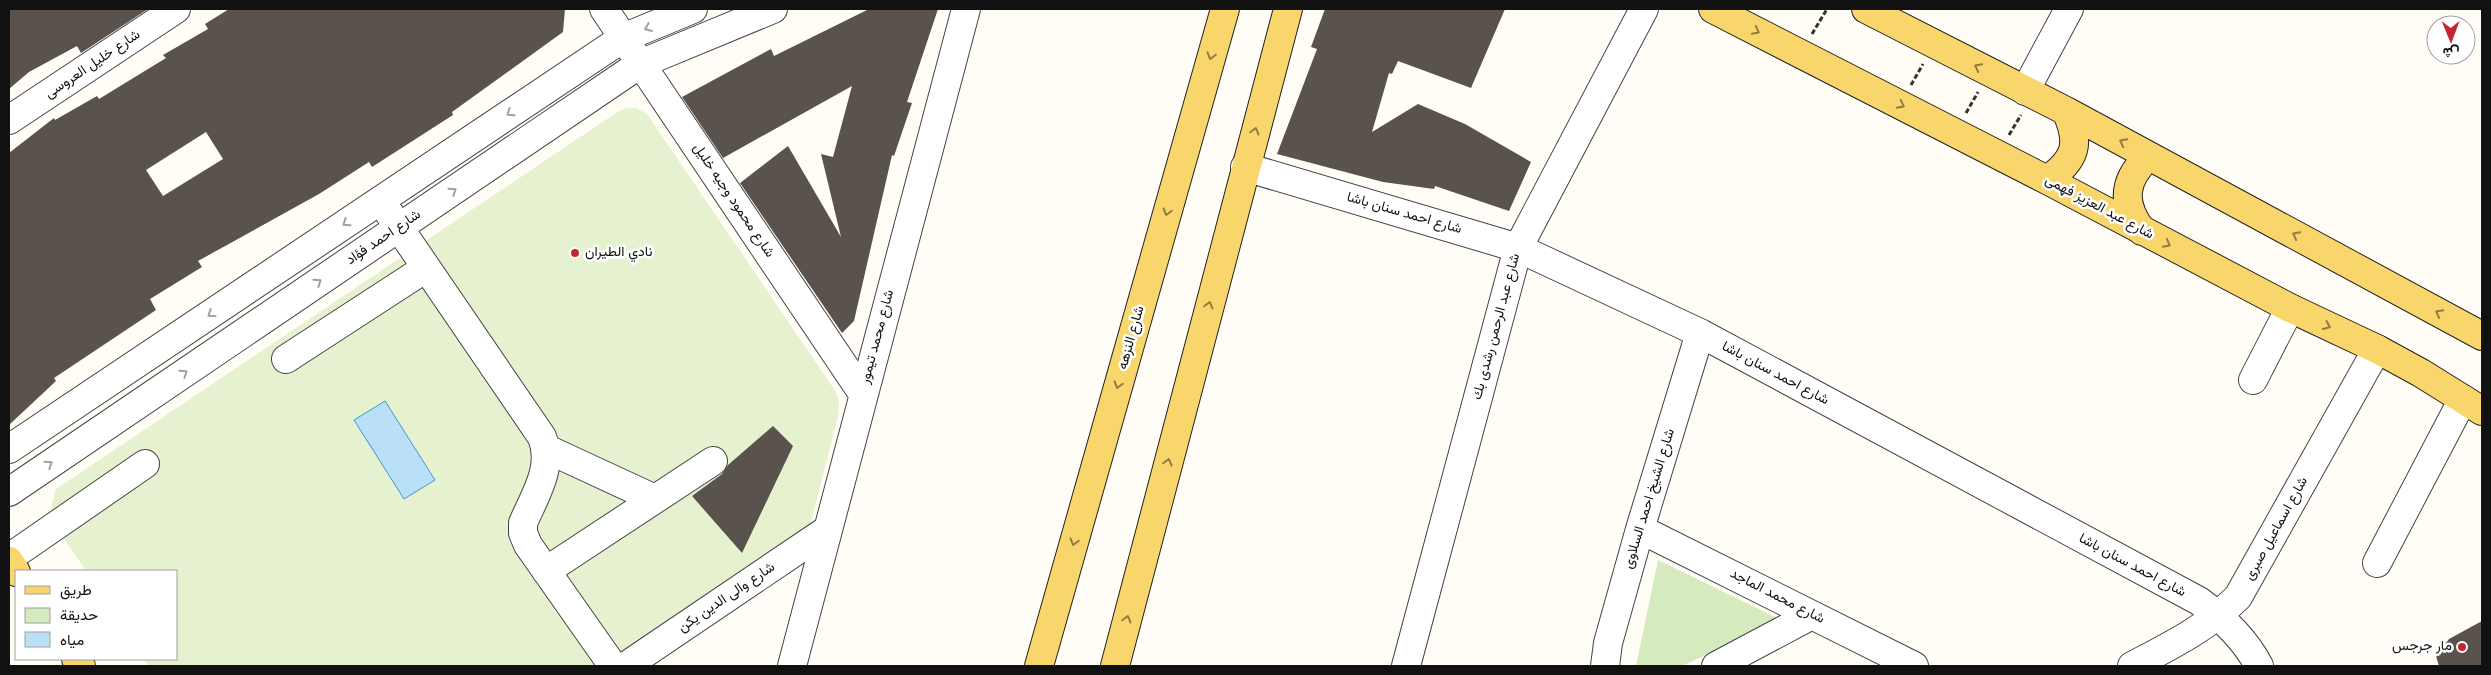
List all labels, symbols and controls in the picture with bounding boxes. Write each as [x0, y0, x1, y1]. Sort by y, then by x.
north arrow [2426, 15, 2476, 65]
one-way arrow [644, 21, 653, 32]
street label: شارع خليل العروسى [41, 25, 145, 105]
one-way arrow [1751, 25, 1760, 35]
text: ش [2442, 40, 2460, 62]
one-way arrow [1207, 51, 1217, 59]
one-way arrow [1975, 63, 1984, 73]
one-way arrow [1896, 99, 1905, 109]
one-way arrow [507, 107, 516, 117]
one-way arrow [1249, 126, 1260, 135]
one-way arrow [2119, 138, 2128, 148]
street label: شارع محمود وجيه خليل [686, 139, 780, 263]
street label: شارع عبد العزيز فهمى [2041, 170, 2157, 246]
street label: شارع احمد سنان باشا [1344, 187, 1464, 241]
one-way arrow [447, 188, 457, 197]
street label: شارع احمد فؤاد [342, 205, 426, 271]
one-way arrow [1163, 207, 1173, 216]
one-way arrow [343, 217, 352, 226]
one-way arrow [2293, 232, 2302, 242]
one-way arrow [2161, 238, 2170, 248]
place label: نادي الطيران [585, 242, 652, 264]
marker: نادي الطيران [569, 247, 581, 259]
street label: شارع عبد الرحمن رشدى بك [1467, 251, 1527, 403]
one-way arrow [312, 279, 322, 288]
street label: شارع محمد تيمور [855, 288, 901, 387]
one-way arrow [1204, 301, 1214, 309]
street label: شارع النزهه [1112, 304, 1152, 372]
one-way arrow [207, 307, 216, 317]
one-way arrow [2436, 309, 2445, 319]
one-way arrow [2322, 319, 2331, 330]
street label: شارع احمد سنان باشا [1717, 336, 1833, 412]
one-way arrow [178, 370, 187, 379]
one-way arrow [1114, 381, 1124, 389]
street label: شارع الشيخ احمد السلاوى [1618, 426, 1682, 572]
one-way arrow [1162, 457, 1173, 466]
one-way arrow [43, 461, 53, 470]
street label: شارع اسماعيل صبرى [2239, 473, 2315, 585]
street label: شارع احمد سنان باشا [2074, 528, 2190, 604]
one-way arrow [1069, 537, 1080, 546]
street label: شارع والى الدين يكن [674, 557, 780, 639]
street label: شارع محمد الماجد [1726, 564, 1828, 630]
legend [15, 570, 178, 660]
text: طريق [60, 580, 92, 603]
text: حديقة [60, 605, 98, 628]
one-way arrow [1121, 615, 1132, 624]
text: مياه [60, 630, 84, 653]
place label: مار جرجس [2392, 636, 2452, 658]
marker: مار جرجس [2456, 641, 2468, 653]

